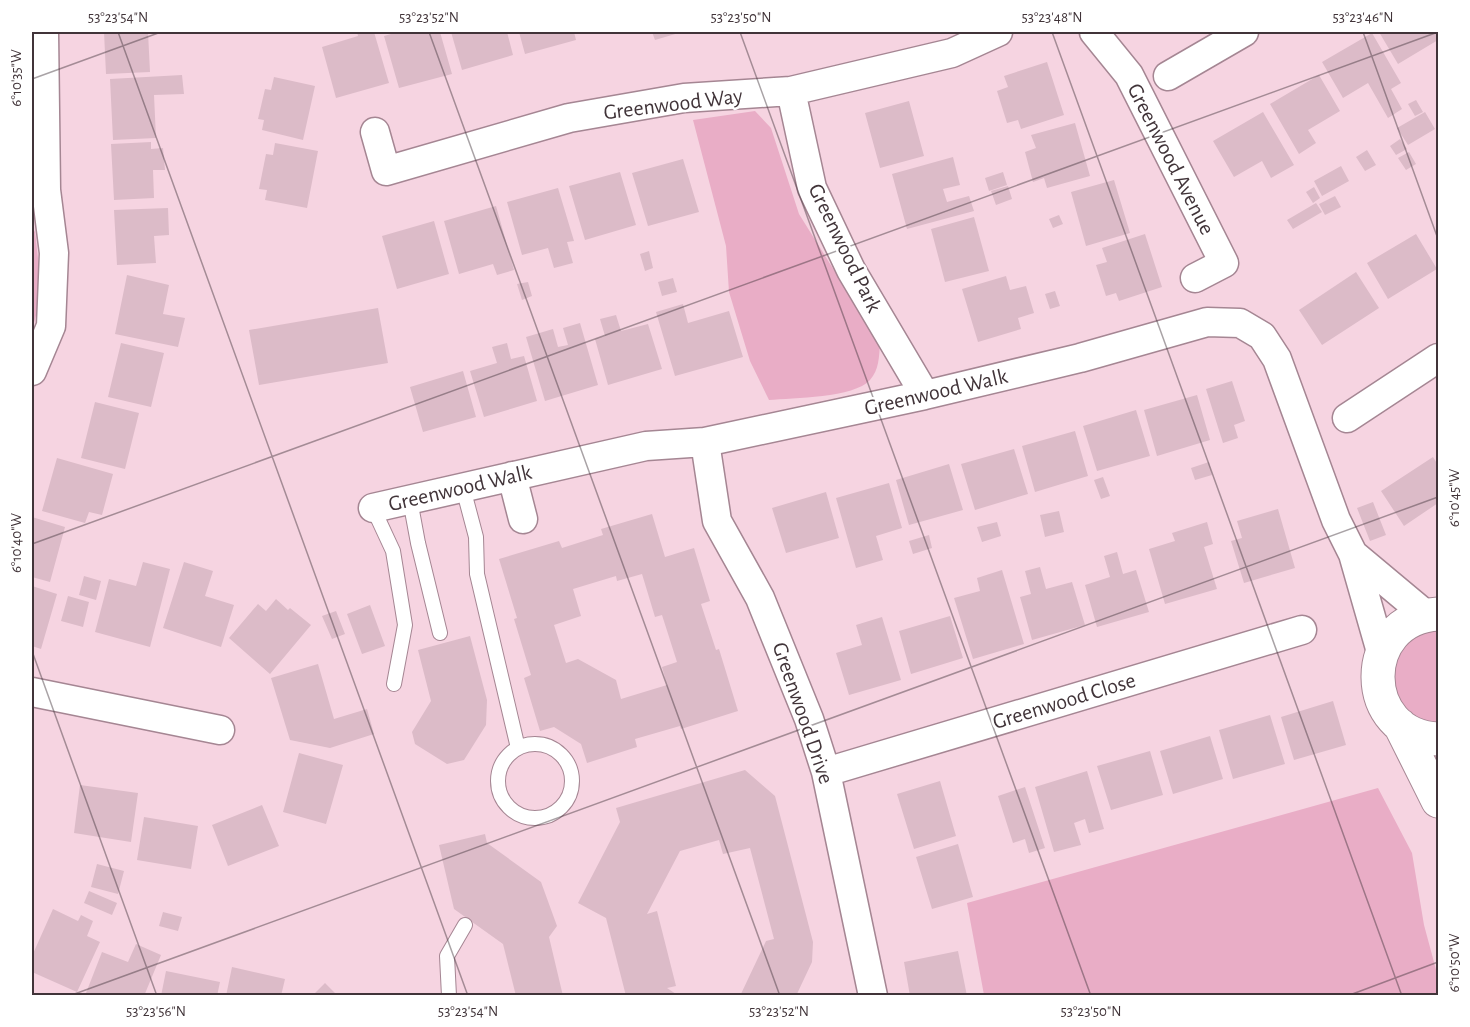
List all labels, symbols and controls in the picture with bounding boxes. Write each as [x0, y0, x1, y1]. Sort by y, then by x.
text: 53°23'54"N [88, 10, 148, 25]
text: 53°23'52"N [399, 10, 459, 25]
text: 53°23'50"N [711, 10, 771, 25]
text: 53°23'48"N [1021, 10, 1083, 25]
text: 53°23'46"N [1332, 10, 1394, 25]
text: 6°10'35"W [9, 49, 24, 107]
street label: Greenwood Avenue [1123, 80, 1219, 238]
street label: Greenwood Way [602, 84, 744, 123]
street label: Greenwood Park [804, 180, 886, 316]
street label: Greenwood Walk [862, 365, 1010, 419]
street label: Greenwood Walk [386, 461, 534, 515]
text: 6°10'45"W [1447, 468, 1462, 527]
text: 6°10'40"W [9, 512, 24, 573]
street label: Greenwood Drive [769, 639, 837, 787]
street label: Greenwood Close [990, 669, 1138, 733]
text: 6°10'50"W [1447, 933, 1462, 993]
text: 53°23'56"N [126, 1004, 186, 1019]
text: 53°23'54"N [438, 1004, 498, 1019]
text: 53°23'52"N [749, 1004, 809, 1019]
text: 53°23'50"N [1061, 1004, 1121, 1019]

